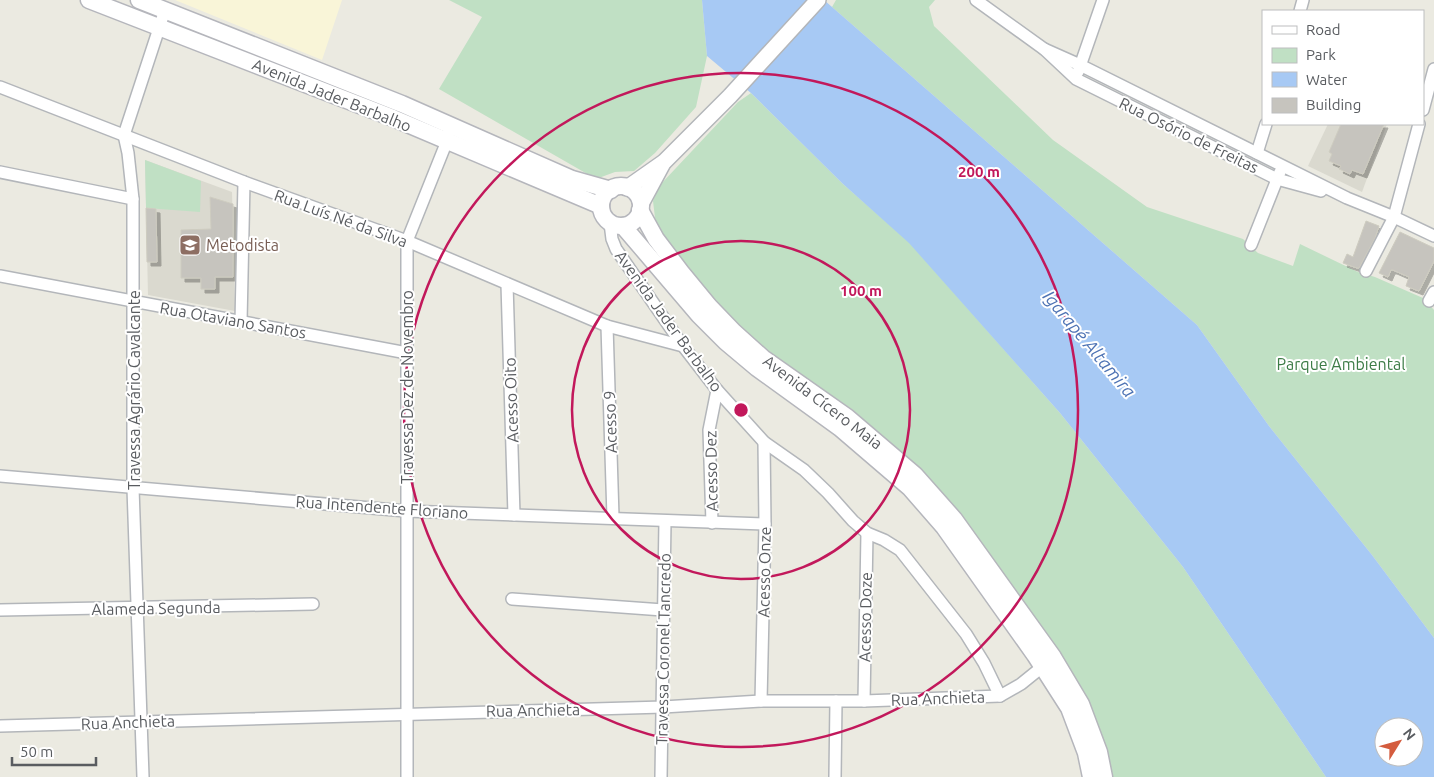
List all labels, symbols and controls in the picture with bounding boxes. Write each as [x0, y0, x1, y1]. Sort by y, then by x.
legend [1262, 10, 1424, 125]
text: Road [1306, 21, 1341, 38]
text: Park [1306, 46, 1336, 63]
street label: Avenida Jader Barbalho [250, 55, 414, 135]
text: Water [1306, 71, 1347, 88]
street label: Rua Osório de Freitas [1116, 93, 1262, 177]
text: Building [1306, 96, 1361, 113]
text: 200 m [958, 163, 1000, 180]
street label: Rua Luís Né da Silva [272, 186, 410, 250]
school or university icon: Metodista [178, 233, 202, 257]
place label: Metodista [206, 236, 279, 254]
street label: Avenida Jader Barbalho [612, 247, 726, 395]
text: 100 m [840, 282, 882, 299]
water label: Igarapé Altamira [1040, 286, 1140, 401]
street label: Travessa Agrário Cavalcante [125, 290, 143, 490]
street label: Travessa Dez de Novembro [398, 290, 416, 484]
street label: Rua Otaviano Santos [158, 298, 308, 342]
street label: Avenida Cícero Maia [760, 351, 886, 453]
park label: Parque Ambiental [1277, 355, 1405, 373]
street label: Acesso Oito [501, 357, 521, 443]
street label: Acesso 9 [600, 390, 620, 454]
centre of rings [732, 401, 750, 419]
street label: Acesso Dez [701, 430, 721, 512]
street label: Rua Intendente Floriano [295, 492, 469, 522]
street label: Acesso Onze [754, 526, 774, 618]
street label: Travessa Coronel Tancredo [652, 553, 674, 745]
street label: Acesso Doze [855, 572, 875, 662]
street label: Alameda Segunda [91, 598, 221, 618]
street label: Rua Anchieta [891, 687, 985, 709]
street label: Rua Anchieta [486, 700, 580, 720]
street label: Rua Anchieta [81, 711, 175, 733]
north arrow [1374, 717, 1424, 767]
text: N [1400, 725, 1419, 743]
scale bar [12, 734, 96, 766]
text: 50 m [20, 743, 53, 760]

